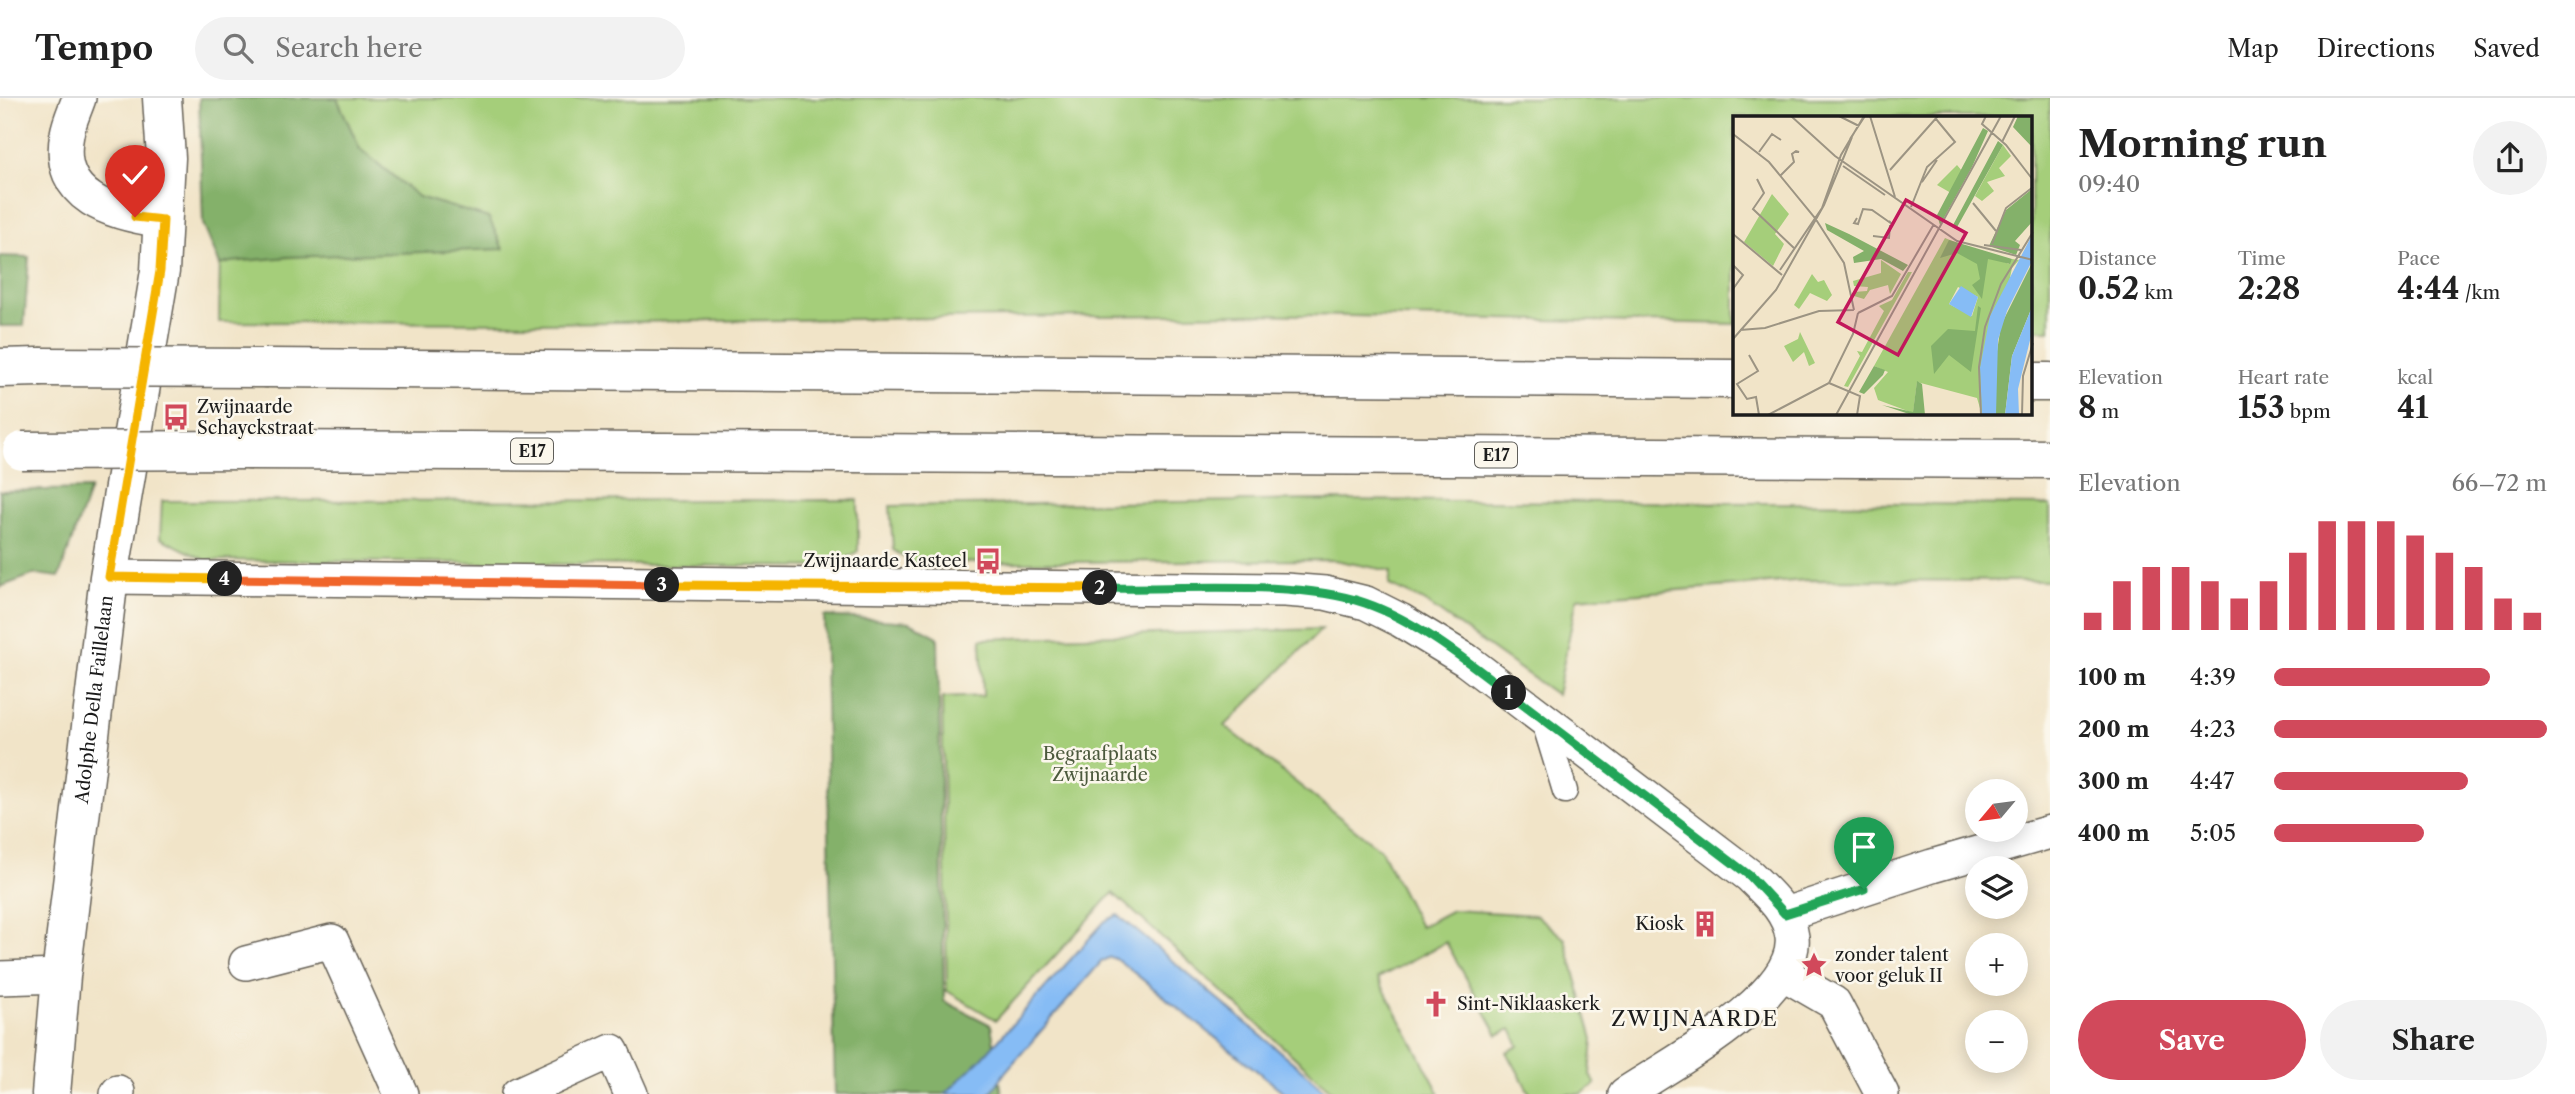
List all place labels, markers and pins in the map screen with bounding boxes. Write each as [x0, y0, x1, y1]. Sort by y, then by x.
pin [105, 145, 165, 217]
place label: Zwijnaarde Schayckstraat [197, 396, 315, 439]
bus stop icon: Zwijnaarde Schayckstraat [161, 402, 191, 432]
bus stop icon: Zwijnaarde Kasteel [973, 546, 1003, 576]
place label: Zwijnaarde Kasteel [803, 550, 967, 572]
pin: 4 [208, 561, 243, 596]
pin: 3 [644, 568, 680, 602]
pin: 2 [1082, 570, 1118, 606]
pin: 1 [1492, 676, 1526, 710]
pin [1834, 817, 1894, 889]
building icon: Kiosk [1690, 909, 1720, 939]
place label: Kiosk [1635, 913, 1686, 935]
place label: zonder talent voor geluk II [1834, 944, 1949, 987]
place icon: zonder talent voor geluk II [1799, 950, 1829, 980]
church icon: Sint-Niklaaskerk [1421, 989, 1451, 1019]
place label: Sint-Niklaaskerk [1457, 993, 1601, 1015]

